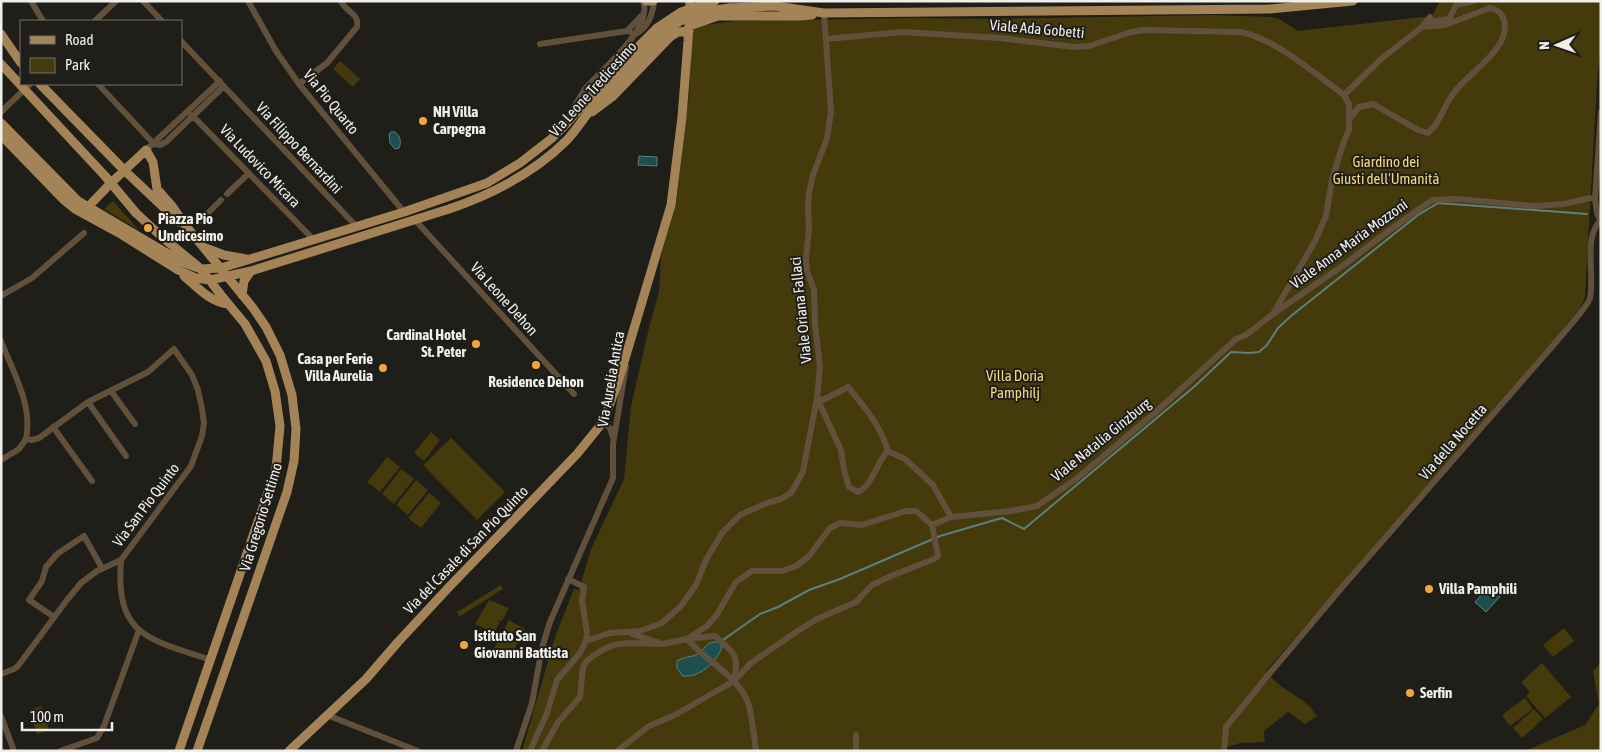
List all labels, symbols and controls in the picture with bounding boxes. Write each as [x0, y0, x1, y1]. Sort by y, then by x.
street label: Viale Ada Gobetti [989, 16, 1085, 41]
legend [20, 20, 182, 85]
north arrow [1532, 20, 1582, 70]
text: Road [65, 31, 94, 48]
street label: Via Leone Tredicesimo [546, 38, 640, 140]
text: N [1536, 41, 1552, 50]
text: Park [65, 56, 90, 73]
street label: Via Pio Quarto [300, 66, 363, 137]
street label: Via Filippo Bernardini [253, 99, 346, 197]
place label: NH Villa Carpegna [433, 103, 486, 137]
marker: NH Villa Carpegna [417, 115, 429, 127]
street label: Via Ludovico Micara [217, 121, 304, 211]
park label: Giardino dei Giusti dell'Umanità [1333, 153, 1439, 187]
street label: Viale Anna Maria Mozzoni [1287, 195, 1411, 292]
place label: Piazza Pio Undicesimo [158, 210, 224, 244]
marker: Piazza Pio Undicesimo [142, 222, 154, 234]
street label: Viale Oriana Fallaci [786, 256, 815, 364]
street label: Via Leone Dehon [467, 259, 542, 339]
place label: Cardinal Hotel St. Peter [386, 326, 467, 360]
street label: Via Aurelia Antica [594, 330, 627, 428]
marker: Cardinal Hotel St. Peter [470, 338, 482, 350]
place label: Casa per Ferie Villa Aurelia [297, 350, 373, 384]
marker: Residence Dehon [530, 359, 542, 371]
marker: Casa per Ferie Villa Aurelia [377, 362, 389, 374]
park label: Villa Doria Pamphilj [986, 367, 1044, 401]
place label: Residence Dehon [488, 373, 584, 390]
street label: Viale Natalia Ginzburg [1048, 394, 1154, 485]
street label: Via della Nocetta [1415, 400, 1490, 483]
street label: Via San Pio Quinto [109, 460, 182, 550]
street label: Via Gregorio Settimo [236, 461, 285, 573]
street label: Via del Casale di San Pio Quinto [400, 482, 531, 617]
place label: Villa Pamphili [1438, 580, 1517, 597]
marker: Villa Pamphili [1423, 583, 1435, 595]
place label: Istituto San Giovanni Battista [474, 627, 568, 661]
marker: Istituto San Giovanni Battista [458, 639, 470, 651]
place label: Serfin [1420, 684, 1452, 701]
marker: Serfin [1404, 687, 1416, 699]
scale bar [22, 700, 112, 732]
text: 100 m [30, 708, 64, 725]

